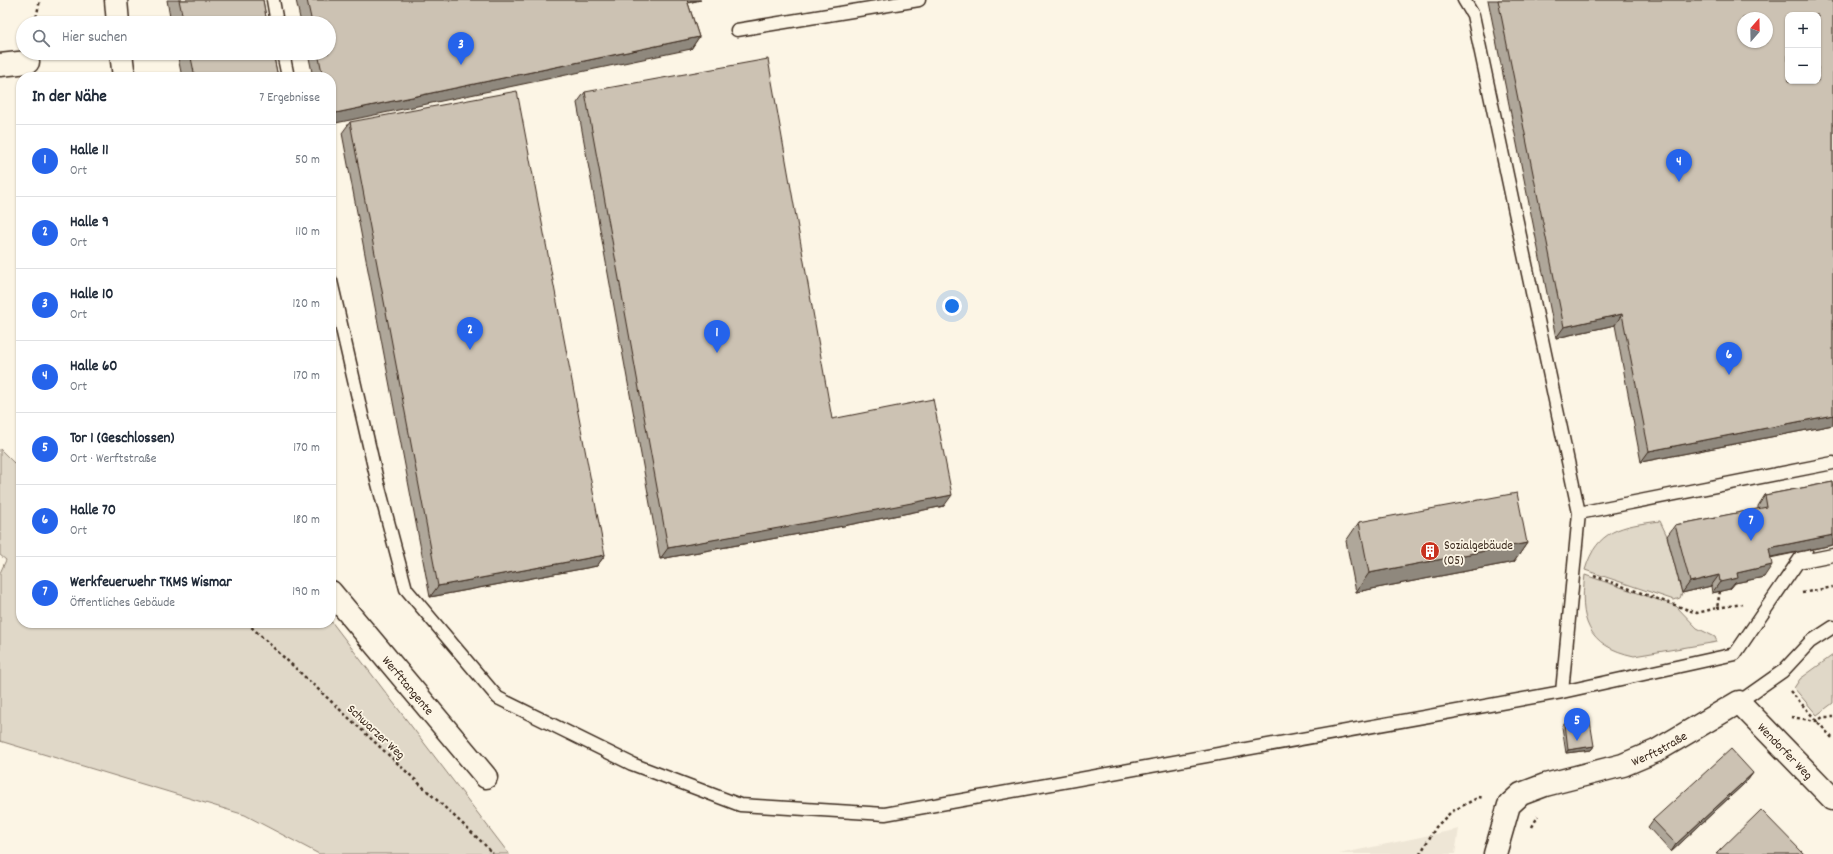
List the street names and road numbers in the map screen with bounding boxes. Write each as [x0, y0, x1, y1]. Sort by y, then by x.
street label: Werfttangente [376, 653, 437, 720]
street label: Schwarzer Weg [342, 701, 409, 765]
street label: Wendorfer Weg [1752, 719, 1817, 785]
street label: Werftstraße [1629, 728, 1692, 772]

